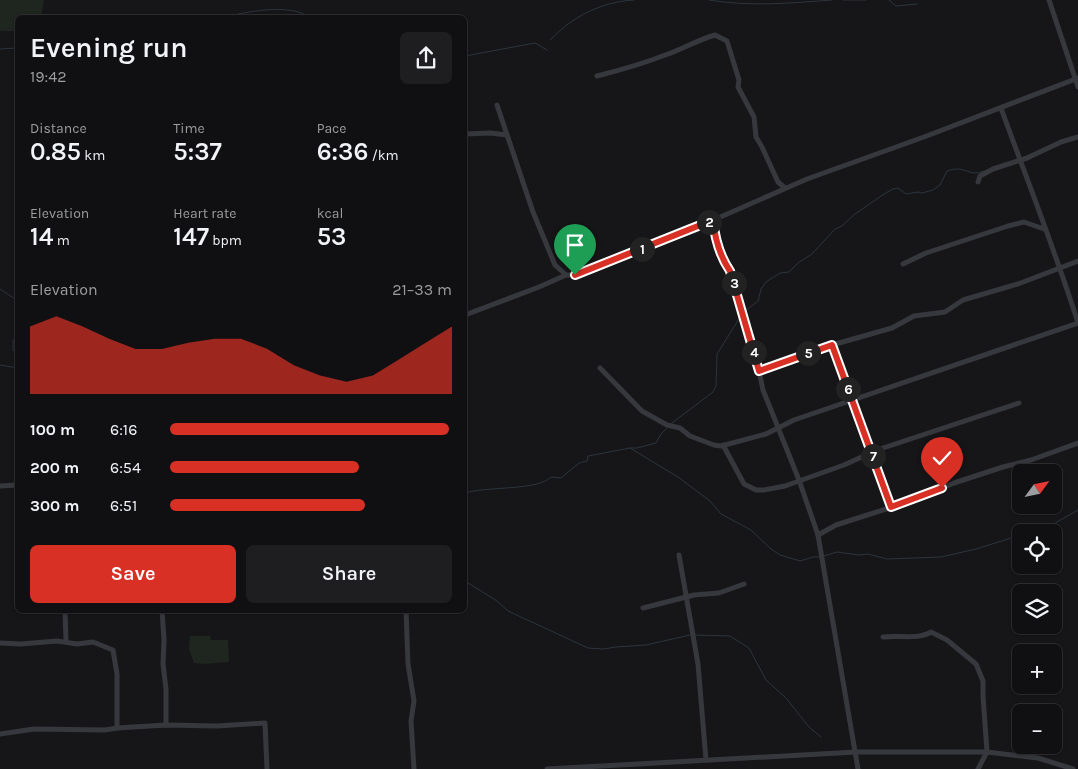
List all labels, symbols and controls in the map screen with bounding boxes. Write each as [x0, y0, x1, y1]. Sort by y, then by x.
text: Evening run [30, 31, 187, 64]
button: share [400, 32, 452, 84]
text: 19:42 [30, 67, 66, 86]
text: Distance [30, 120, 87, 137]
text: Time [173, 120, 205, 137]
text: Pace [317, 120, 347, 137]
text: 0.85 [30, 137, 81, 166]
text: 5:37 [173, 137, 222, 166]
text: 6:36 [317, 137, 368, 166]
text: km [81, 147, 105, 164]
text: /km [368, 147, 399, 164]
text: Elevation [30, 205, 89, 222]
text: Heart rate [173, 205, 236, 222]
text: kcal [317, 205, 343, 222]
pin: 2 [696, 210, 722, 234]
text: 2 [705, 214, 714, 231]
text: 14 [30, 222, 53, 251]
text: 147 [173, 222, 209, 251]
text: 53 [317, 222, 346, 251]
pin [554, 224, 596, 275]
icon: arrive [561, 231, 589, 259]
text: m [53, 232, 70, 249]
text: bpm [209, 232, 242, 249]
pin: 1 [630, 236, 654, 262]
text: 1 [640, 241, 645, 258]
pin: 3 [722, 270, 746, 296]
text: 3 [730, 275, 739, 292]
text: Elevation [30, 280, 98, 299]
text: 21–33 m [392, 280, 452, 299]
pin: 4 [742, 340, 766, 364]
pin: 5 [796, 340, 820, 366]
text: 4 [750, 344, 759, 361]
text: 5 [804, 345, 813, 362]
pin: 6 [836, 376, 860, 402]
text: 6 [844, 381, 853, 398]
text: 100 m [30, 420, 75, 439]
text: 6:16 [110, 420, 137, 439]
pin [921, 437, 963, 488]
pin: 7 [860, 444, 886, 468]
icon: check [928, 444, 956, 472]
text: 7 [870, 448, 877, 465]
text: 200 m [30, 458, 79, 477]
text: 6:54 [110, 458, 141, 477]
north arrow [1012, 464, 1062, 514]
map controls [1012, 464, 1062, 754]
text: 300 m [30, 496, 79, 515]
text: 6:51 [110, 496, 137, 515]
button: locate [1012, 524, 1062, 574]
button: Save [30, 545, 236, 603]
button: Share [246, 545, 452, 603]
button: layers [1012, 584, 1062, 634]
button: + [1012, 644, 1062, 694]
button: − [1012, 704, 1062, 754]

